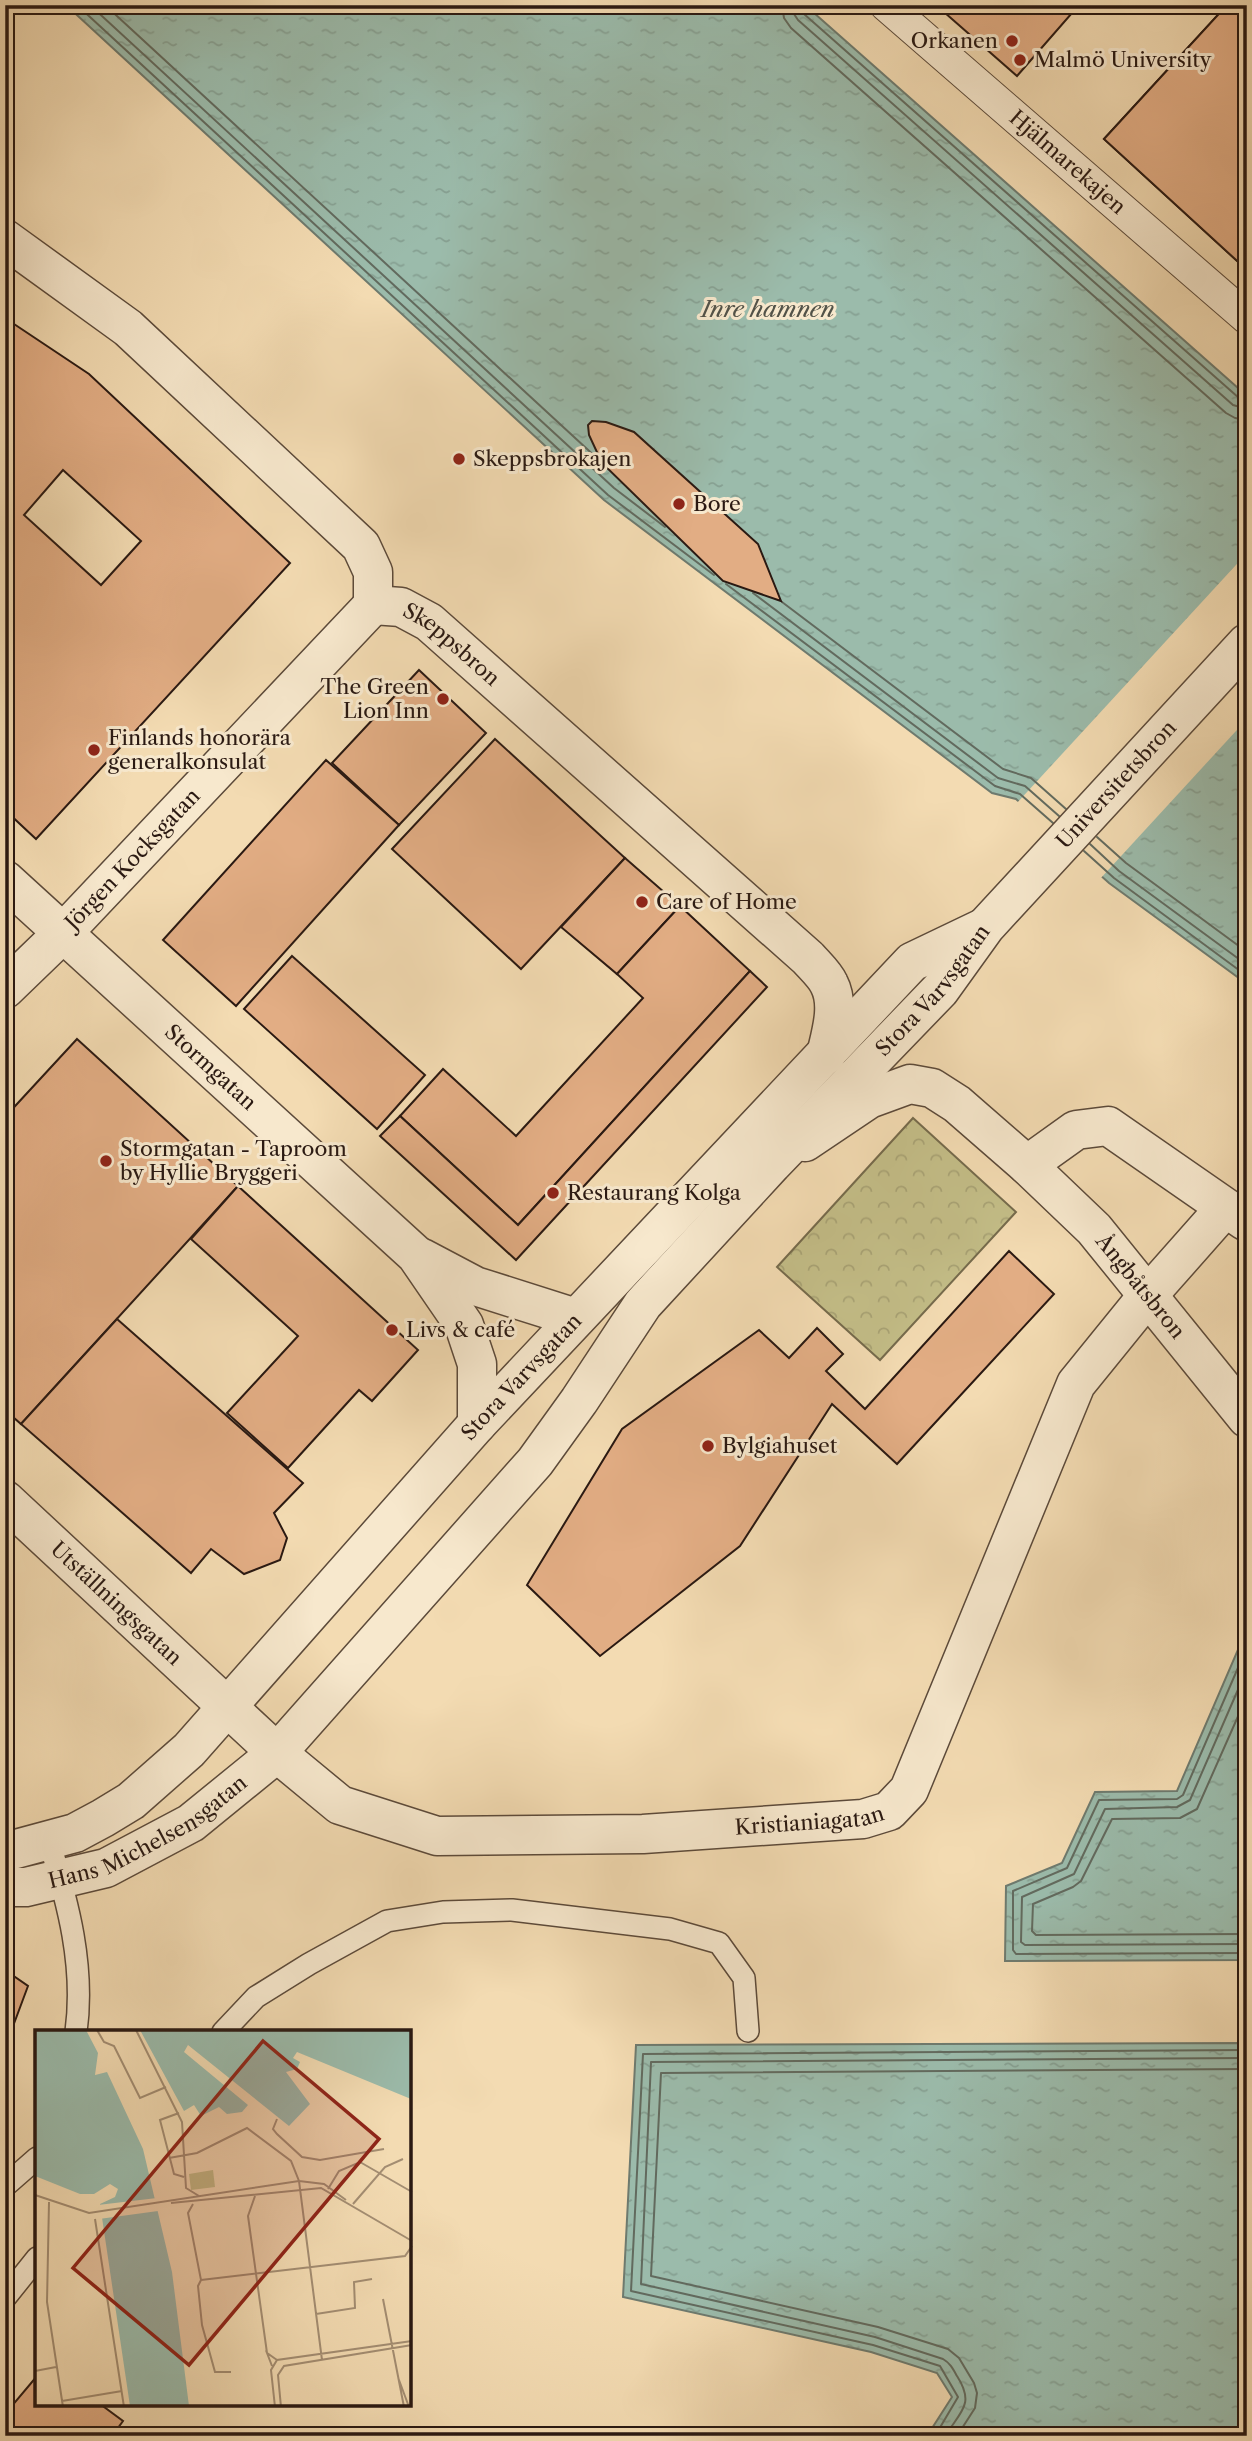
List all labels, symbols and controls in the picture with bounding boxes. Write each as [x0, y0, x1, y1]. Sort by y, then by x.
place label: Orkanen [911, 28, 998, 53]
marker: Orkanen [1004, 33, 1020, 49]
place label: Malmö University [1034, 47, 1212, 72]
marker: Malmö University [1012, 52, 1028, 68]
street label: Hjälmarekajen [1004, 105, 1131, 219]
water label: Inre hamnen [699, 295, 835, 323]
place label: Skeppsbrokajen [473, 446, 631, 471]
marker: Skeppsbrokajen [451, 451, 467, 467]
place label: Bore [693, 491, 741, 516]
marker: Bore [671, 496, 687, 512]
street label: Skeppsbron [399, 597, 505, 691]
place label: The Green Lion Inn [321, 674, 429, 723]
marker: The Green Lion Inn [435, 691, 451, 707]
street label: Universitetsbron [1051, 715, 1181, 853]
place label: Finlands honorära generalkonsulat [108, 725, 292, 774]
marker: Finlands honorära generalkonsulat [86, 742, 102, 758]
street label: Jörgen Kocksgatan [58, 783, 205, 937]
place label: Care of Home [656, 889, 797, 914]
marker: Care of Home [634, 894, 650, 910]
street label: Stora Varvsgatan [870, 920, 995, 1061]
street label: Stormgatan [160, 1019, 262, 1115]
place label: Stormgatan - Taproom by Hyllie Bryggeri [120, 1136, 347, 1185]
marker: Stormgatan - Taproom by Hyllie Bryggeri [98, 1153, 114, 1169]
place label: Restaurang Kolga [567, 1180, 742, 1205]
marker: Restaurang Kolga [545, 1185, 561, 1201]
street label: Ångbåtsbron [1090, 1228, 1191, 1343]
street label: Stora Varvsgatan [456, 1308, 586, 1445]
place label: Livs & café [406, 1317, 515, 1342]
marker: Livs & café [384, 1322, 400, 1338]
place label: Bylgiahuset [722, 1433, 838, 1458]
marker: Bylgiahuset [700, 1438, 716, 1454]
street label: Utställningsgatan [46, 1536, 187, 1670]
street label: Hans Michelsensgatan [46, 1770, 252, 1893]
street label: Kristianiagatan [734, 1800, 887, 1840]
inset map [35, 2030, 411, 2406]

